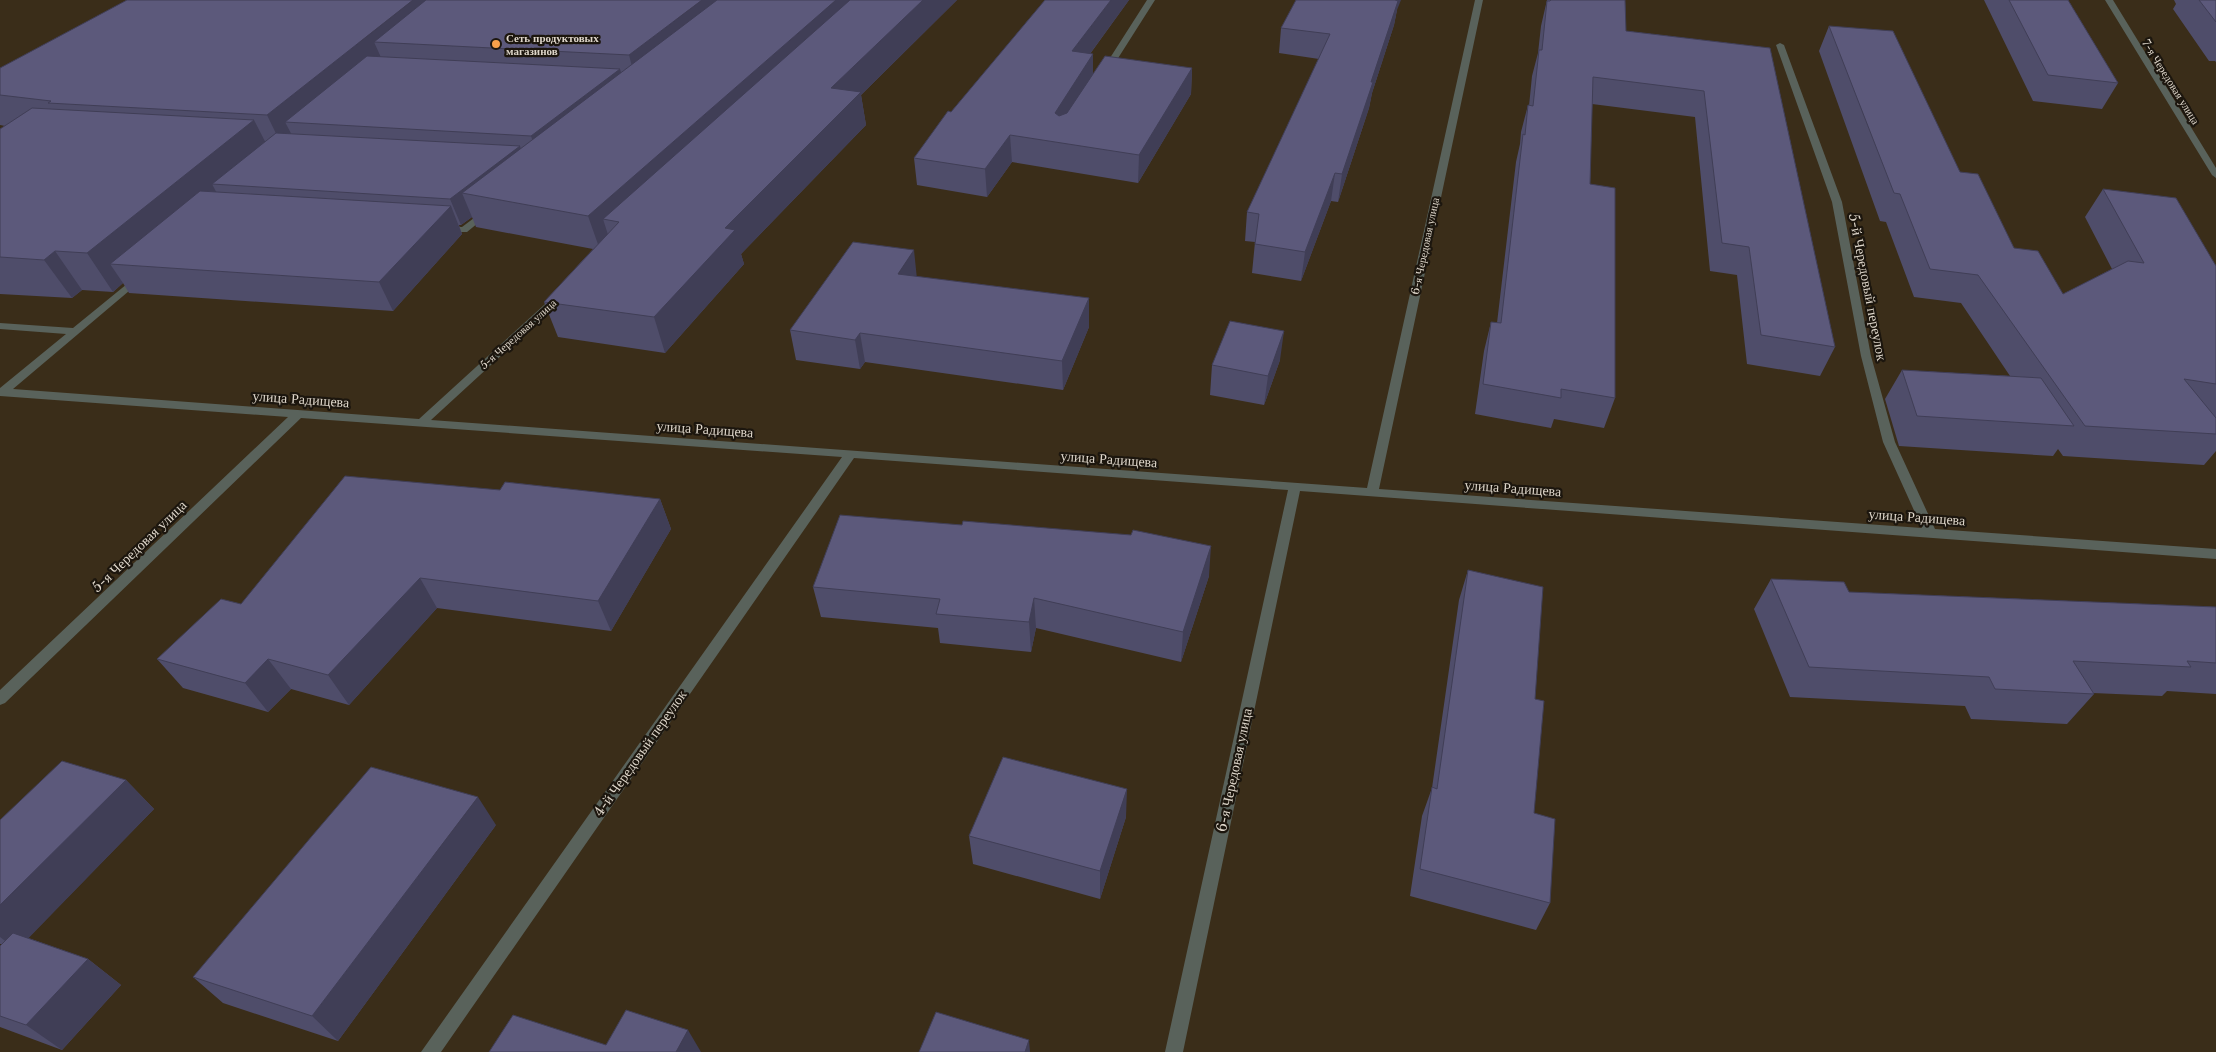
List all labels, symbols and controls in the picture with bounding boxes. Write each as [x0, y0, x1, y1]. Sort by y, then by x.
place label: Сеть продуктовых магазинов [506, 31, 599, 58]
street label: 7-я Чередовая улица [2139, 37, 2203, 127]
marker: Сеть продуктовых магазинов [490, 38, 502, 50]
street label: 6-я Чередовая улица [1408, 196, 1442, 296]
street label: 5-й Чередовый переулок [1845, 212, 1891, 362]
street label: 5-я Чередовая улица [477, 296, 559, 372]
street label: улица Радищева [252, 387, 351, 411]
street label: улица Радищева [656, 417, 755, 441]
street label: улица Радищева [1060, 447, 1159, 471]
street label: улица Радищева [1464, 476, 1563, 500]
street label: 5-я Чередовая улица [88, 496, 191, 596]
street label: улица Радищева [1868, 505, 1967, 529]
street label: 4-й Чередовый переулок [590, 686, 690, 820]
street label: 6-я Чередовая улица [1212, 706, 1256, 834]

